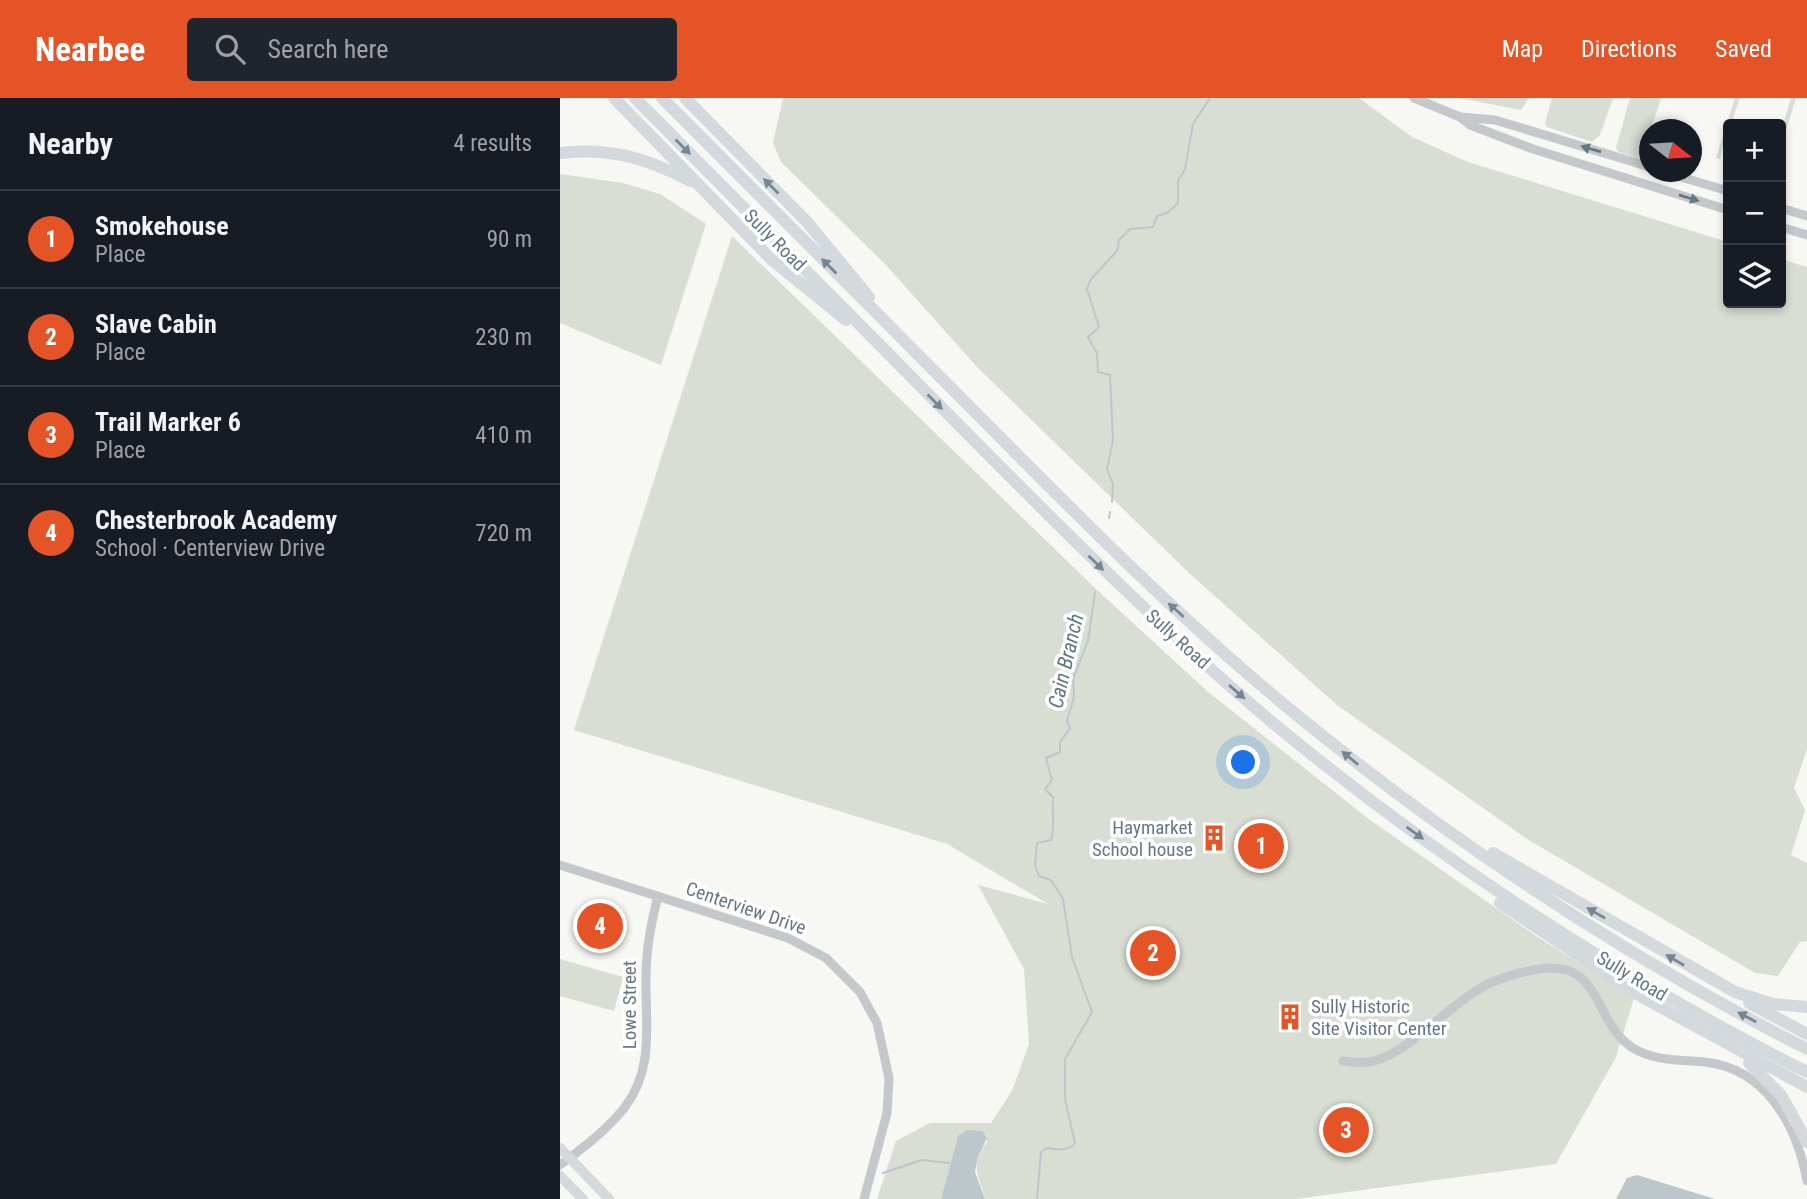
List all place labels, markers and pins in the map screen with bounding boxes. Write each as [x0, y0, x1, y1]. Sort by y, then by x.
place label: Haymarket School house [1092, 816, 1193, 861]
pin: 1 [1238, 820, 1284, 872]
building icon: Haymarket School house [1199, 823, 1229, 853]
pin: 4 [577, 900, 623, 952]
pin: 2 [1130, 927, 1176, 979]
place label: Sully Historic Site Visitor Center [1311, 995, 1447, 1040]
building icon: Sully Historic Site Visitor Center [1275, 1002, 1305, 1032]
pin: 3 [1323, 1104, 1369, 1156]

